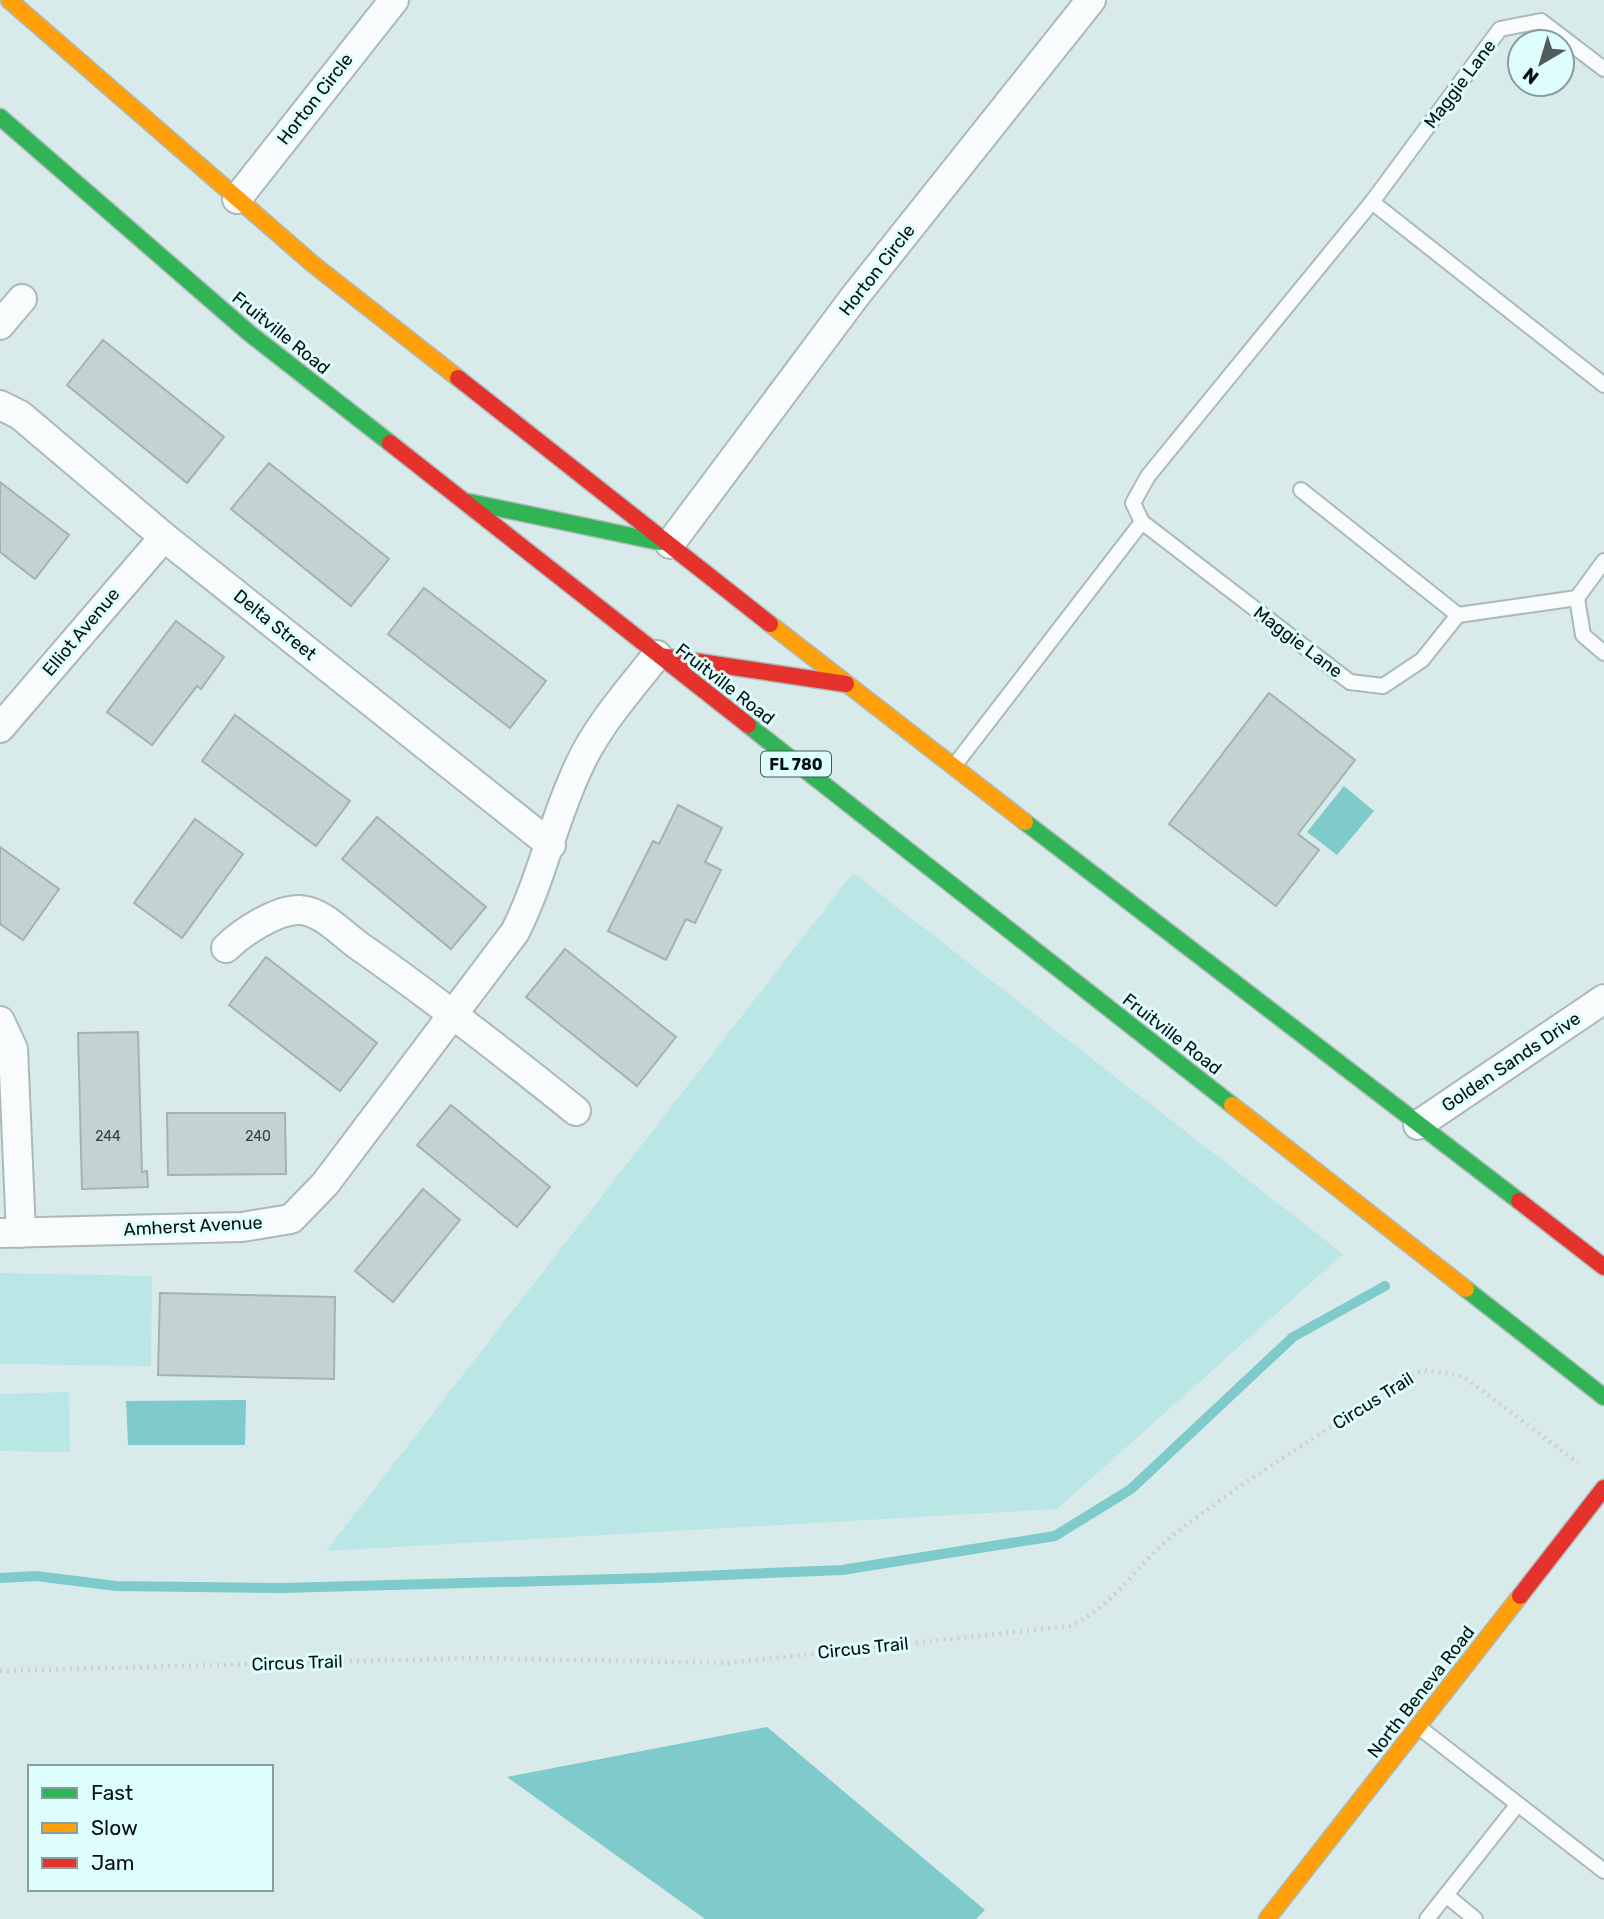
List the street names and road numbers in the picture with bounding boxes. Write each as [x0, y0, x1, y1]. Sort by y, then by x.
street label: Maggie Lane [1419, 35, 1501, 133]
street label: Horton Circle [272, 49, 358, 149]
street label: Horton Circle [834, 220, 920, 320]
street label: Fruitville Road [228, 287, 334, 379]
street label: Elliot Avenue [38, 583, 124, 681]
street label: Delta Street [229, 585, 321, 665]
street label: Maggie Lane [1249, 601, 1347, 683]
street label: Fruitville Road [671, 639, 779, 729]
road number: FL 780 [761, 751, 831, 776]
street label: Fruitville Road [1118, 989, 1226, 1079]
street label: Golden Sands Drive [1437, 1007, 1585, 1117]
street label: Amherst Avenue [123, 1211, 263, 1241]
street label: Circus Trail [1328, 1367, 1418, 1435]
street label: North Beneva Road [1363, 1622, 1479, 1762]
street label: Circus Trail [816, 1632, 910, 1664]
street label: Circus Trail [251, 1650, 343, 1676]

